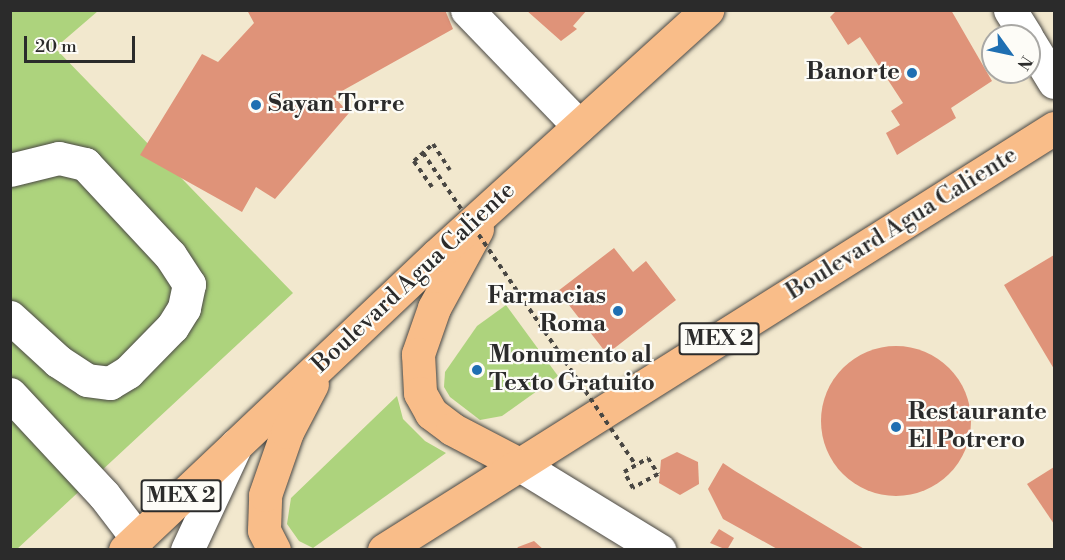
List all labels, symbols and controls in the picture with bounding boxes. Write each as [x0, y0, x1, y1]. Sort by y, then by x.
scale bar [27, 24, 138, 62]
north arrow [981, 24, 1041, 84]
text: 20 m [35, 35, 77, 58]
text: N [1013, 52, 1036, 73]
place label: Banorte [806, 59, 900, 87]
marker: Banorte [905, 66, 919, 80]
place label: Sayan Torre [268, 91, 405, 119]
marker: Sayan Torre [249, 98, 263, 112]
street label: Boulevard Agua Caliente [781, 141, 1023, 307]
street label: Boulevard Agua Caliente [307, 177, 521, 379]
place label: Farmacias Roma [487, 283, 606, 339]
marker: Farmacias Roma [611, 304, 625, 318]
road number: MEX 2 [678, 320, 760, 358]
place label: Monumento al Texto Gratuito [489, 342, 655, 398]
marker: Monumento al Texto Gratuito [470, 363, 484, 377]
place label: Restaurante El Potrero [908, 399, 1047, 455]
marker: Restaurante El Potrero [889, 420, 903, 434]
road number: MEX 2 [140, 477, 222, 515]

